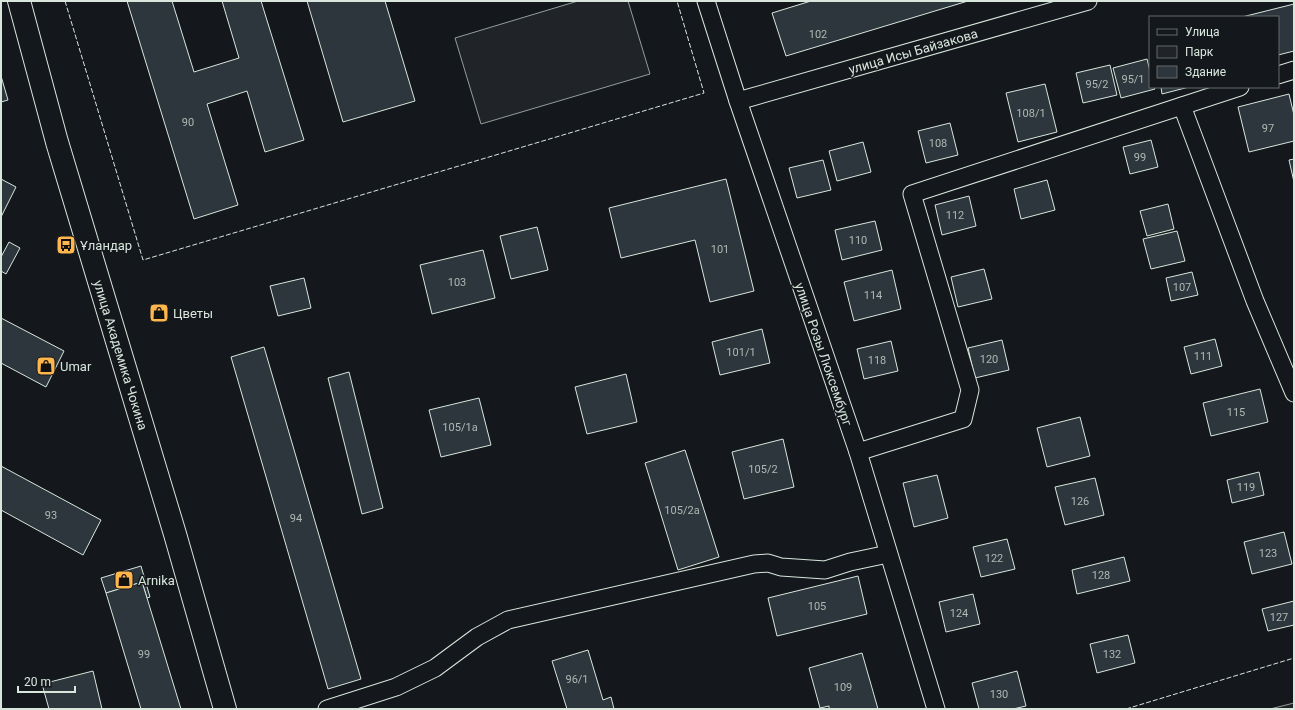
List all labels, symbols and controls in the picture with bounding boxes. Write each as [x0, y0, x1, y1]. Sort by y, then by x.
legend [1149, 16, 1279, 88]
text: Улица [1185, 25, 1220, 39]
street label: улица Исы Байзакова [847, 26, 979, 77]
house number: 102 [809, 28, 827, 41]
text: Парк [1185, 45, 1214, 59]
text: Здание [1185, 65, 1226, 79]
house number: 95/1 [1121, 73, 1145, 86]
house number: 95/2 [1085, 78, 1109, 91]
house number: 108/1 [1016, 107, 1046, 120]
house number: 90 [182, 116, 194, 129]
house number: 97 [1262, 122, 1274, 135]
house number: 108 [929, 137, 947, 150]
house number: 99 [1134, 151, 1146, 164]
house number: 112 [946, 209, 964, 222]
bus stop icon: Ұландар [55, 234, 77, 256]
house number: 110 [849, 234, 867, 247]
place label: Ұландар [80, 238, 132, 253]
house number: 101 [711, 243, 729, 256]
house number: 103 [448, 276, 466, 289]
street label: улица Академика Чокина [91, 278, 151, 432]
street label: улица Розы Люксембург [792, 281, 855, 428]
house number: 107 [1173, 281, 1191, 294]
house number: 114 [864, 289, 882, 302]
shop icon: Цветы [148, 302, 170, 324]
place label: Цветы [173, 306, 213, 321]
house number: 101/1 [726, 346, 756, 359]
house number: 111 [1194, 350, 1212, 363]
house number: 120 [980, 353, 998, 366]
house number: 118 [868, 354, 886, 367]
shop icon: Umar [35, 355, 57, 377]
place label: Umar [60, 359, 92, 374]
house number: 115 [1227, 406, 1245, 419]
house number: 105/1а [442, 421, 478, 434]
house number: 105/2 [748, 463, 778, 476]
house number: 119 [1237, 481, 1255, 494]
house number: 126 [1071, 495, 1089, 508]
house number: 105/2а [664, 504, 700, 517]
house number: 93 [45, 509, 57, 522]
house number: 94 [290, 512, 302, 525]
house number: 123 [1259, 547, 1277, 560]
house number: 122 [985, 552, 1003, 565]
shop icon: Arnika [113, 569, 135, 591]
house number: 128 [1092, 569, 1110, 582]
place label: Arnika [138, 573, 175, 588]
house number: 105 [808, 600, 826, 613]
house number: 124 [950, 607, 968, 620]
house number: 127 [1270, 611, 1288, 624]
house number: 99 [138, 648, 150, 661]
house number: 132 [1103, 648, 1121, 661]
scale bar [18, 668, 75, 694]
house number: 96/1 [565, 673, 589, 686]
text: 20 m [24, 675, 51, 689]
house number: 109 [834, 681, 852, 694]
house number: 130 [990, 688, 1008, 701]

